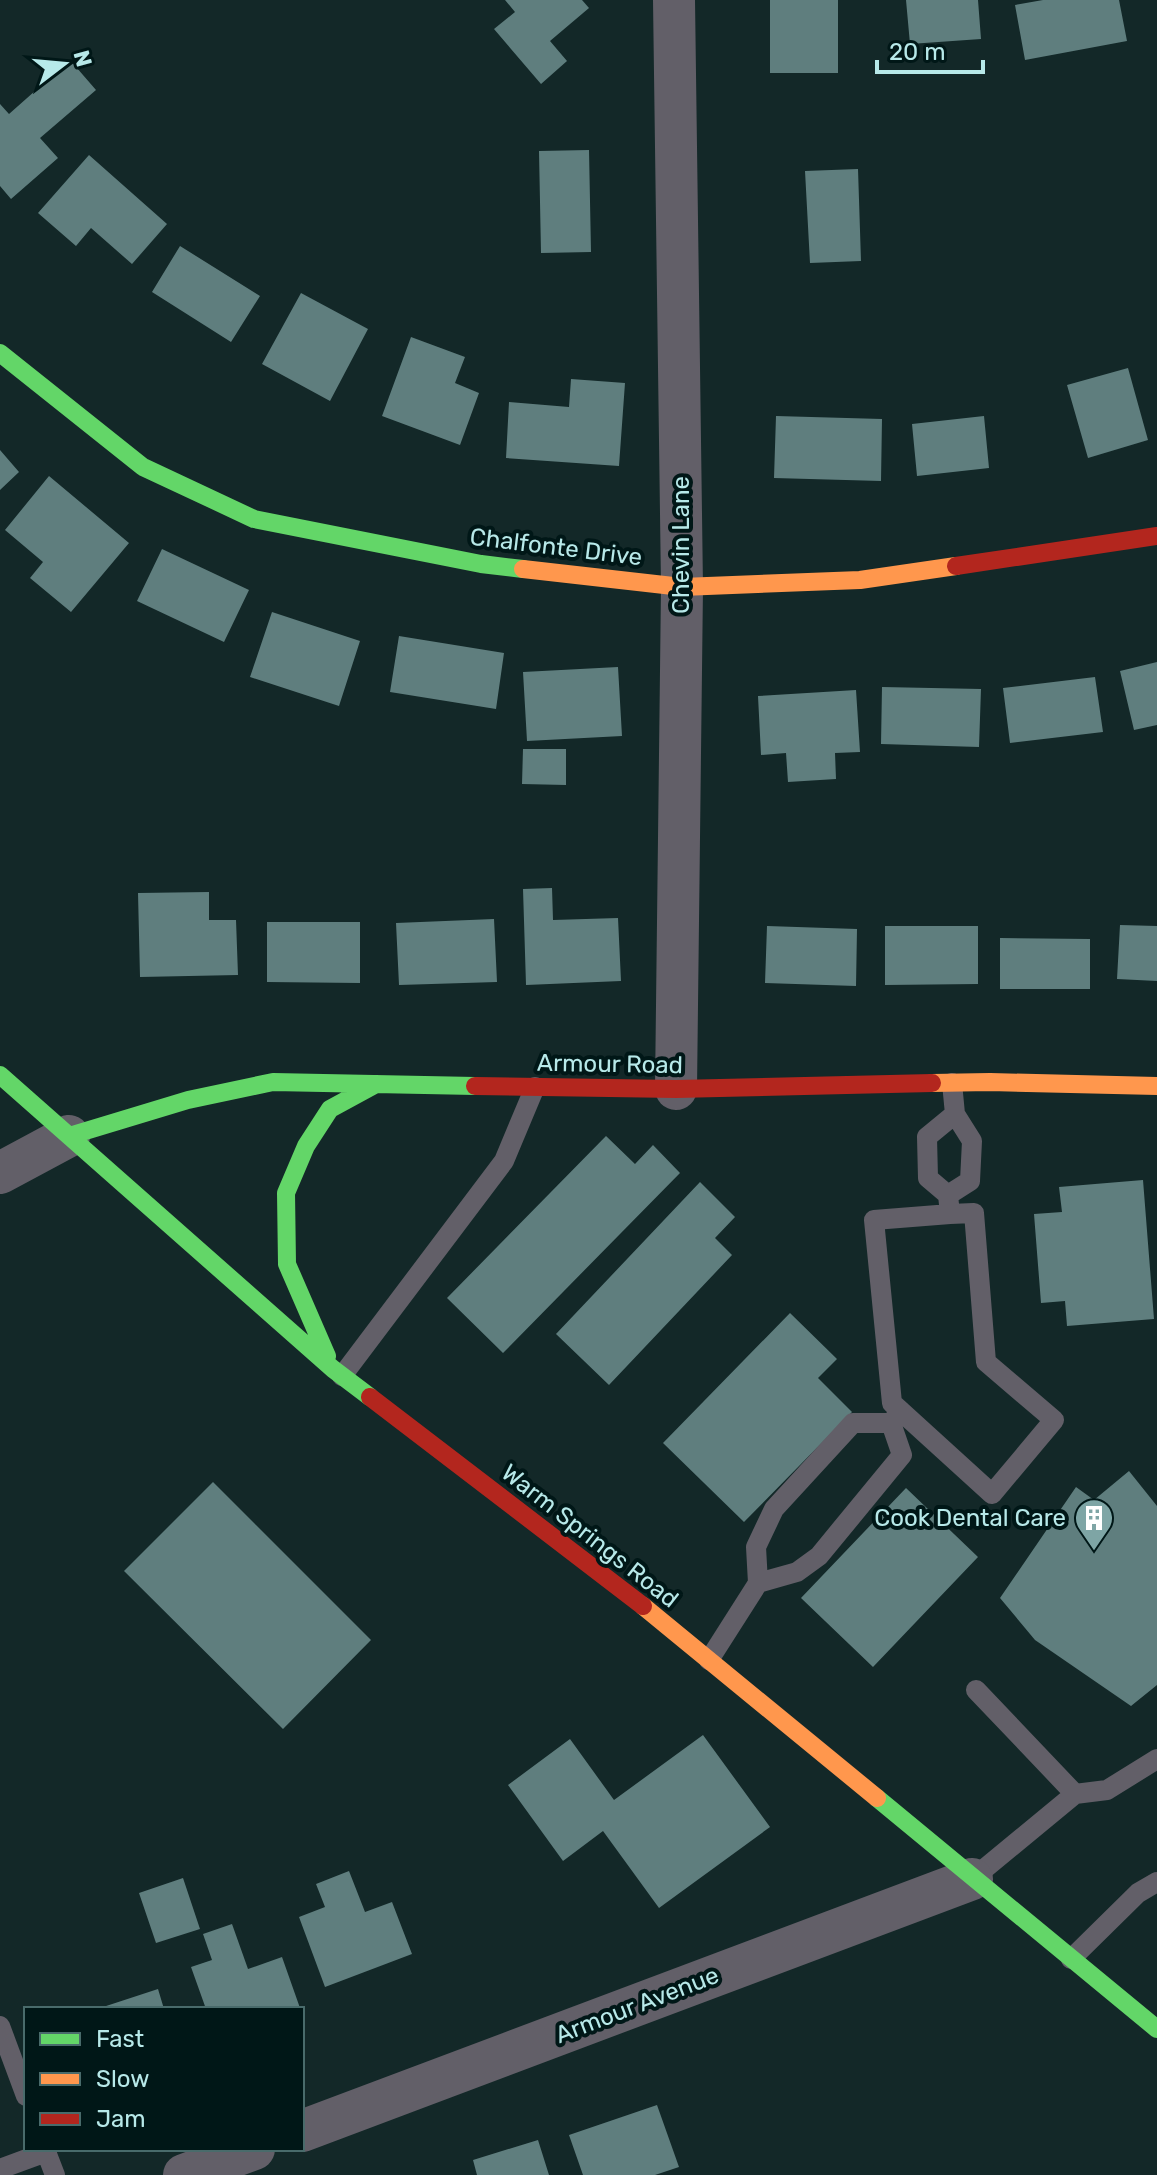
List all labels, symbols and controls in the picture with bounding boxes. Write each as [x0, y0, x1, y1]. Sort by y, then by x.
north arrow [24, 24, 104, 104]
scale bar [877, 24, 983, 74]
text: 20 m [889, 38, 946, 66]
text: N [68, 47, 98, 70]
street label: Chevin Lane [667, 476, 695, 614]
street label: Chalfonte Drive [468, 523, 644, 571]
street label: Armour Road [537, 1049, 683, 1079]
street label: Warm Springs Road [496, 1458, 684, 1614]
building icon: Cook Dental Care [1073, 1497, 1115, 1552]
place label: Cook Dental Care [874, 1504, 1066, 1532]
street label: Armour Avenue [551, 1961, 723, 2049]
legend [24, 2007, 304, 2151]
text: Fast [96, 2025, 144, 2053]
text: Slow [96, 2065, 149, 2093]
text: Jam [96, 2105, 146, 2133]

